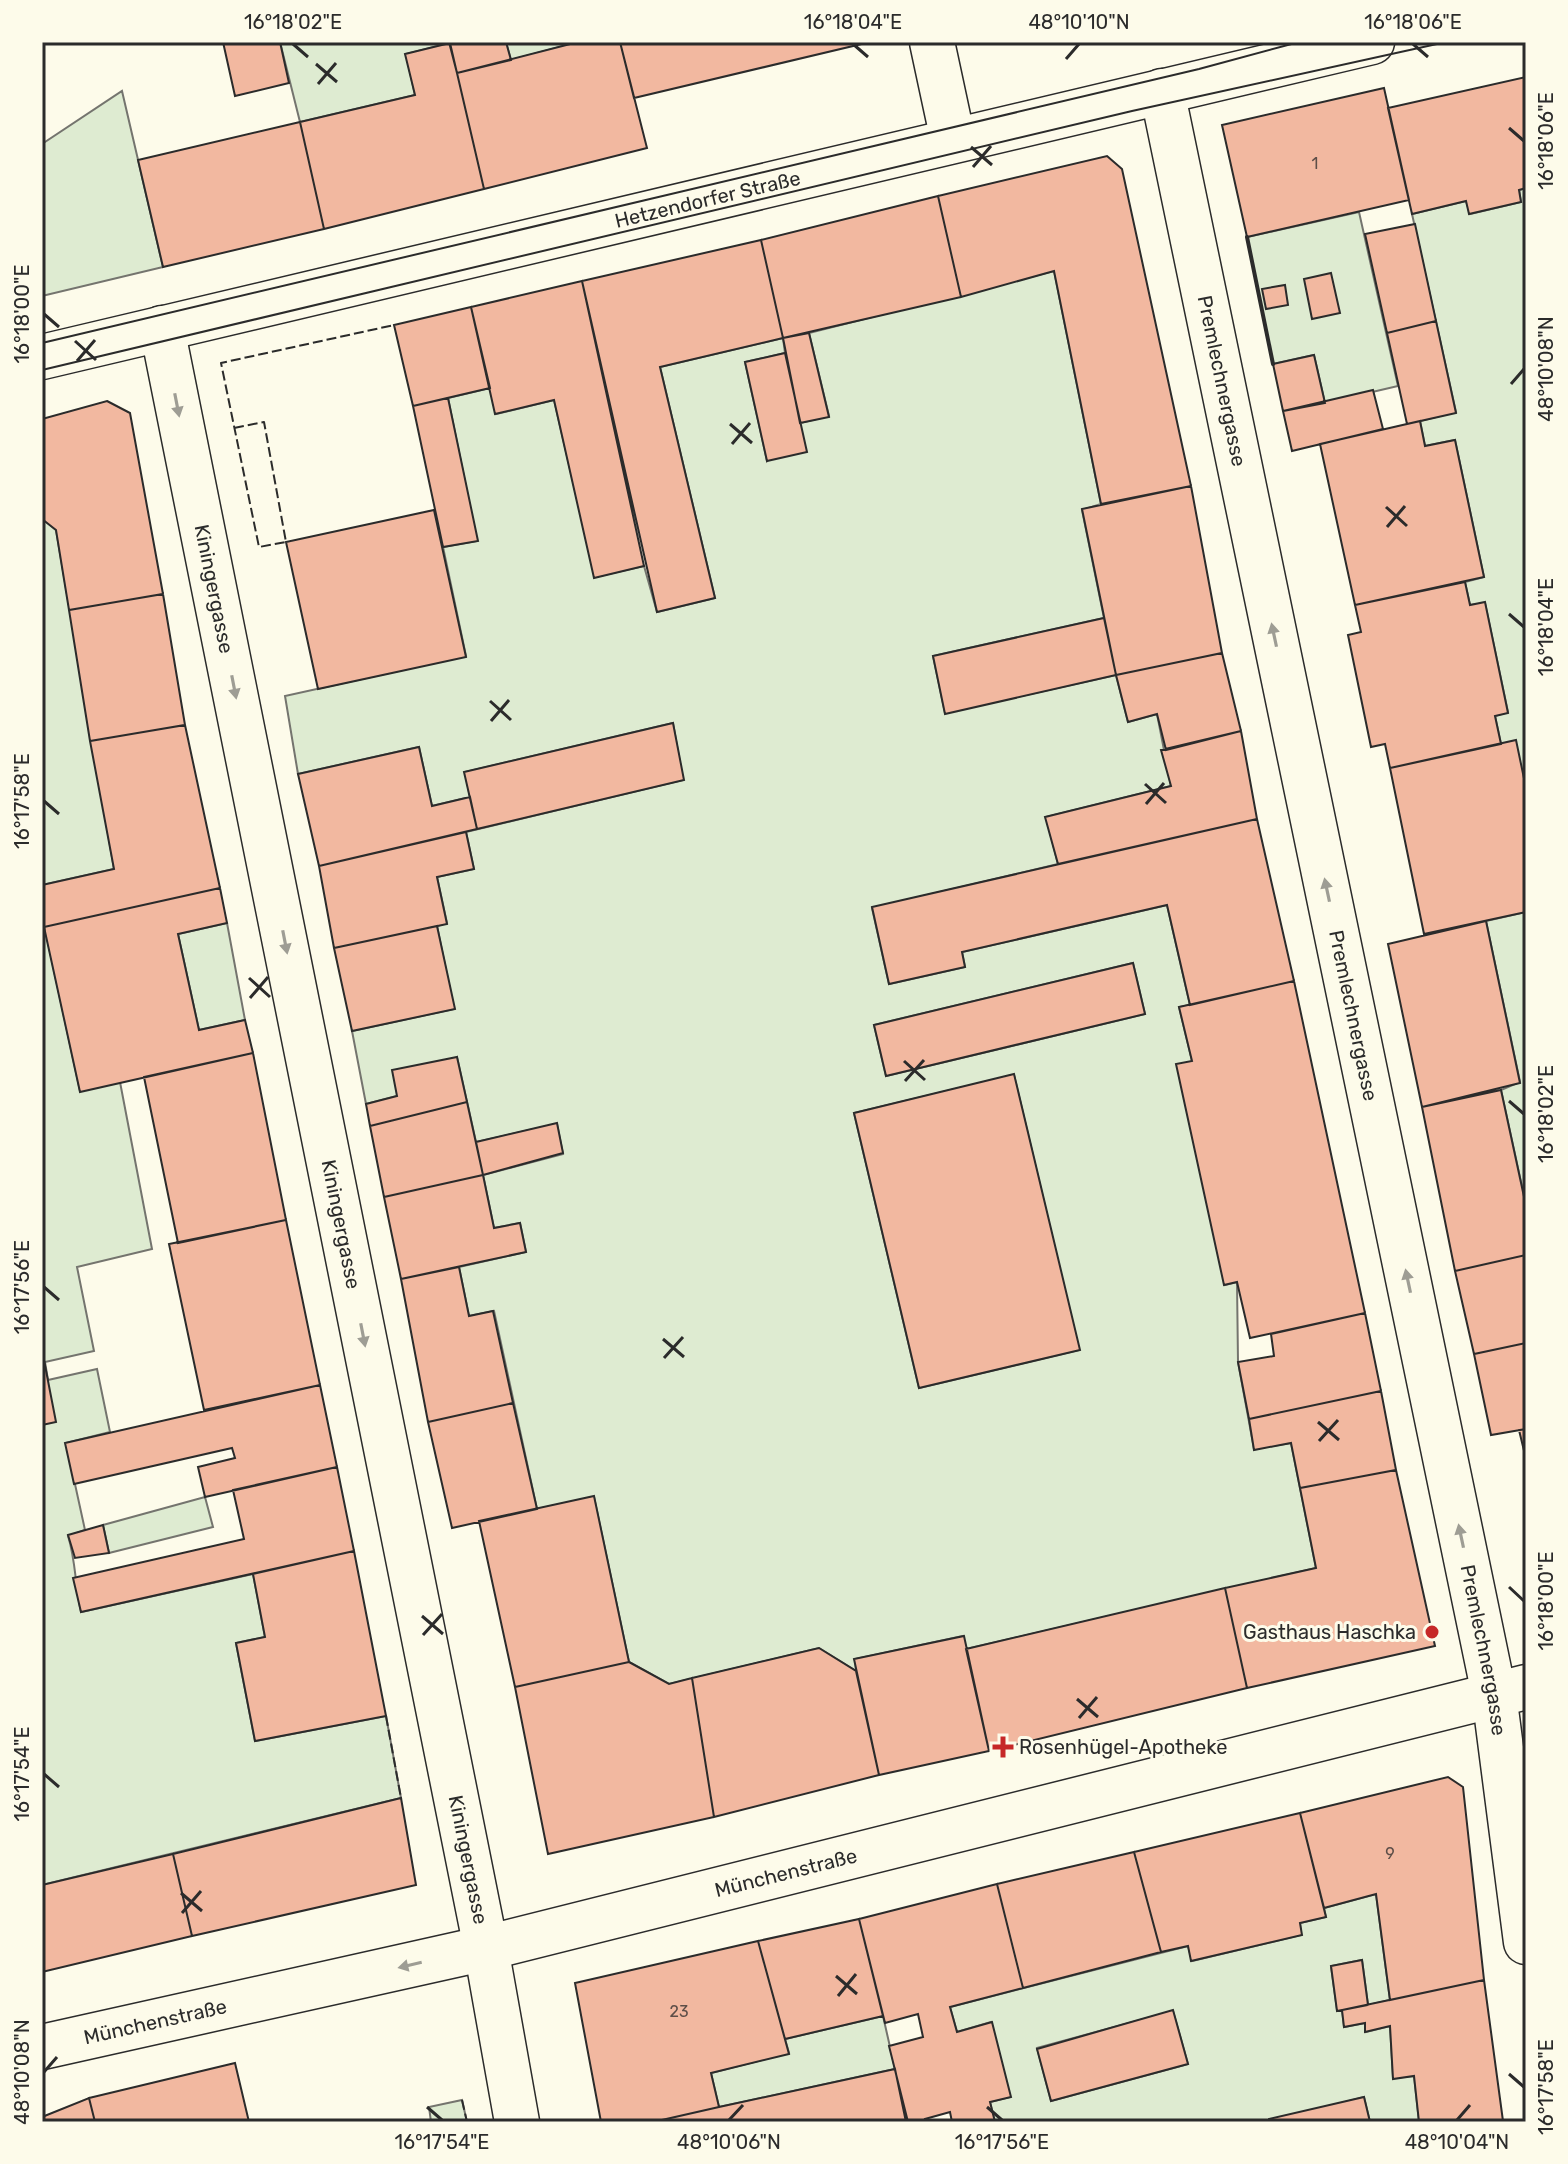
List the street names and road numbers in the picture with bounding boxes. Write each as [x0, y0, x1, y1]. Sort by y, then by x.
street label: Hetzendorfer Straße [612, 166, 803, 233]
street label: Premlechnergasse [1193, 293, 1251, 468]
street label: Kiningergasse [190, 522, 239, 655]
street label: Premlechnergasse [1324, 928, 1383, 1103]
street label: Kiningergasse [317, 1158, 366, 1291]
street label: Premlechnergasse [1455, 1562, 1511, 1737]
street label: Kiningergasse [444, 1793, 493, 1926]
street label: Münchenstraße [712, 1843, 860, 1902]
street label: Münchenstraße [81, 1994, 229, 2049]

